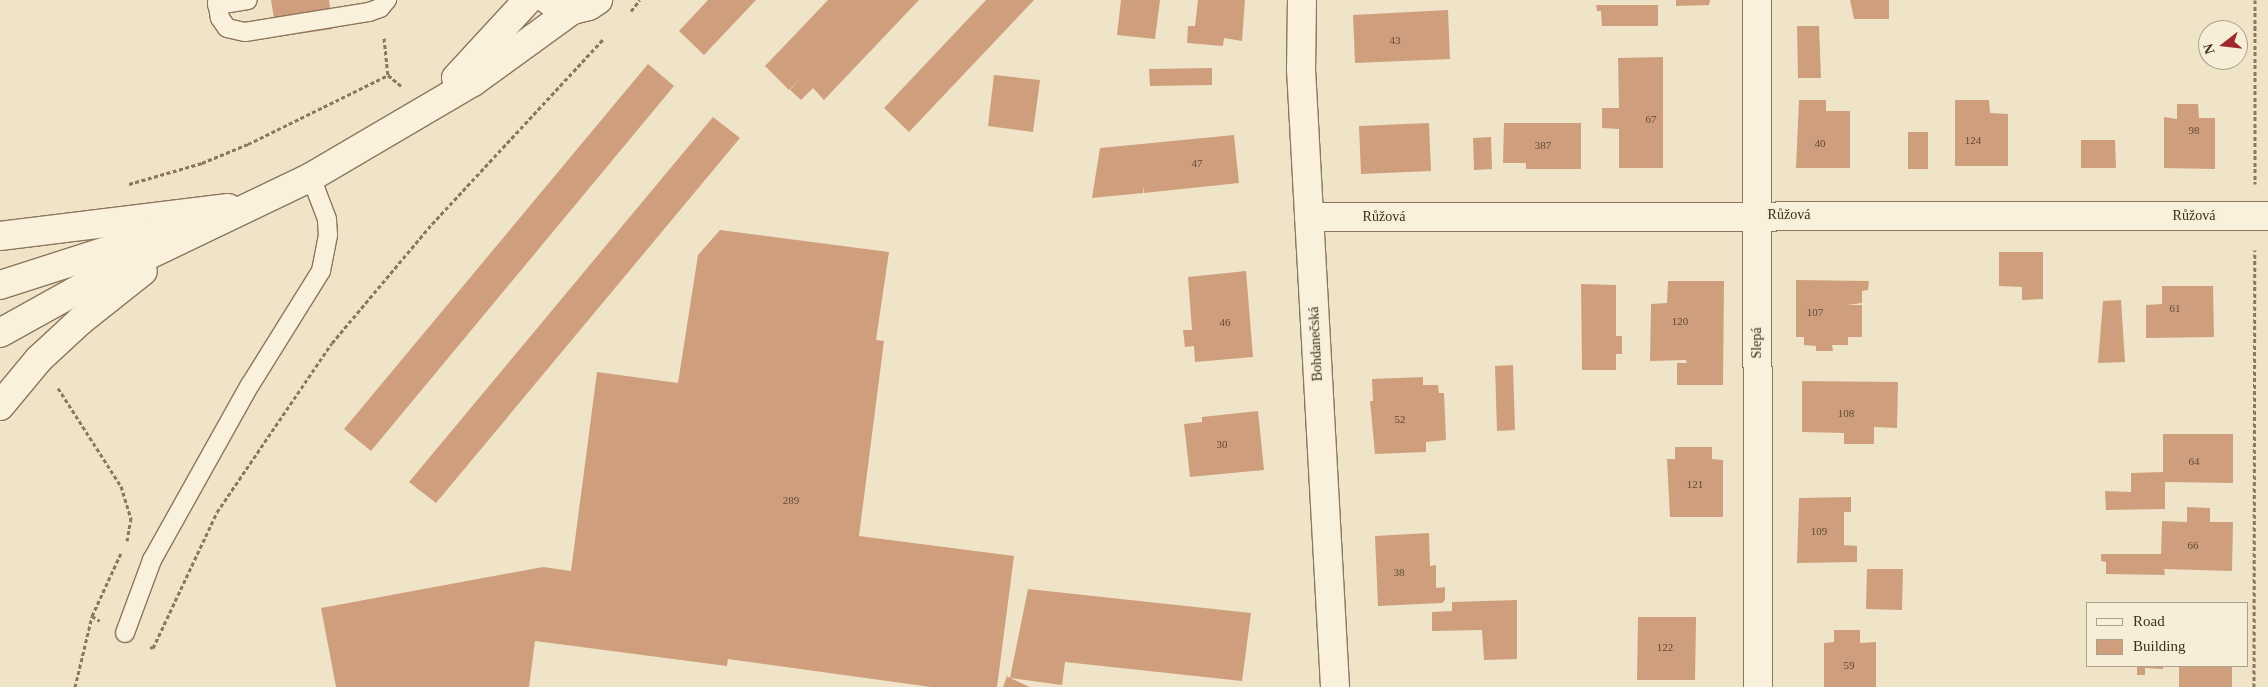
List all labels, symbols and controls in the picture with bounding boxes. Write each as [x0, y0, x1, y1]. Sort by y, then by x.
north arrow [2198, 20, 2248, 70]
house number: 43 [1390, 33, 1400, 47]
text: N [2200, 42, 2218, 56]
house number: 67 [1645, 112, 1656, 126]
house number: 98 [2188, 123, 2200, 137]
house number: 124 [1965, 133, 1981, 147]
house number: 40 [1814, 136, 1826, 150]
house number: 387 [1535, 138, 1551, 152]
house number: 47 [1192, 156, 1202, 170]
street label: Růžová [1768, 207, 1810, 223]
street label: Růžová [2173, 208, 2215, 224]
street label: Růžová [1363, 209, 1405, 225]
house number: 61 [2170, 301, 2180, 315]
house number: 107 [1807, 305, 1823, 319]
street label: Bohdanečská [1306, 306, 1326, 382]
house number: 120 [1672, 314, 1688, 328]
house number: 46 [1220, 315, 1230, 329]
street label: Slepá [1749, 327, 1765, 359]
house number: 108 [1838, 406, 1854, 420]
house number: 52 [1394, 412, 1406, 426]
house number: 30 [1216, 437, 1228, 451]
house number: 64 [2188, 454, 2200, 468]
house number: 121 [1687, 477, 1703, 491]
house number: 289 [783, 493, 799, 507]
house number: 109 [1811, 524, 1827, 538]
house number: 66 [2188, 538, 2198, 552]
house number: 38 [1394, 565, 1405, 579]
legend [2086, 602, 2248, 667]
text: Road [2133, 613, 2165, 629]
text: Building [2133, 638, 2186, 654]
house number: 122 [1657, 640, 1673, 654]
house number: 59 [1844, 658, 1855, 672]

